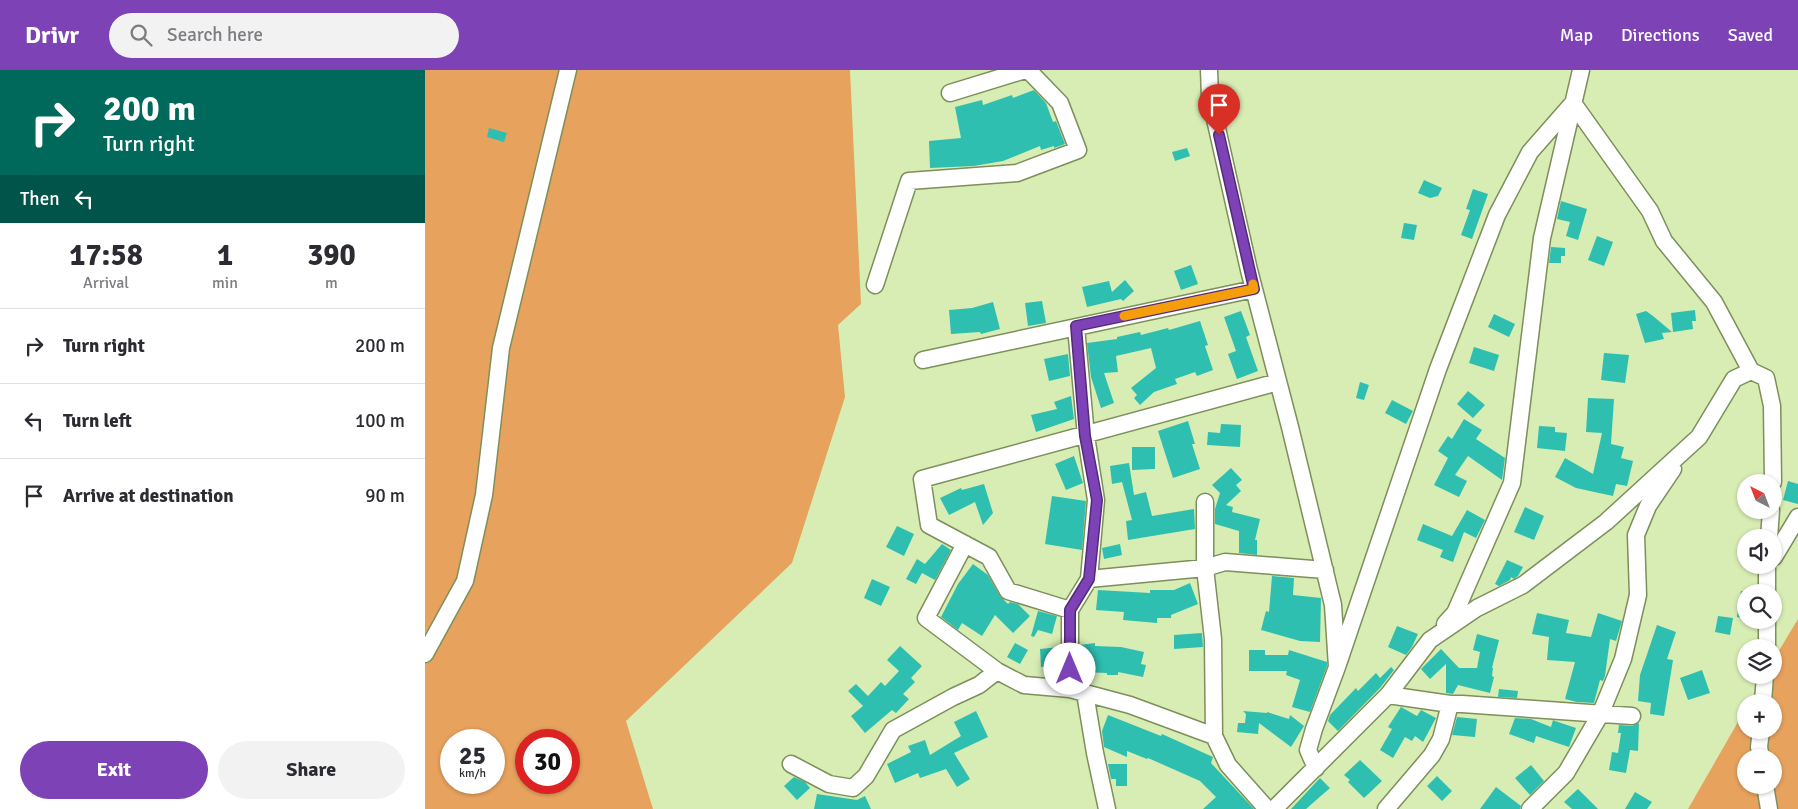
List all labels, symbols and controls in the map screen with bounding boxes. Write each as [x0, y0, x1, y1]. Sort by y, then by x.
search box [109, 13, 459, 58]
text: Drivr [25, 20, 79, 50]
icon: search [127, 21, 155, 49]
text: Search here [167, 23, 263, 47]
text: Map [1560, 24, 1593, 46]
text: Directions [1621, 24, 1700, 46]
text: Saved [1728, 24, 1773, 46]
pin [1198, 84, 1240, 135]
text: 200 m [103, 87, 196, 130]
icon: right [20, 90, 85, 155]
icon: arrive [1205, 91, 1233, 119]
text: Turn right [103, 130, 195, 157]
icon: left [70, 185, 98, 213]
text: Then [20, 187, 60, 211]
text: 17:58 [69, 237, 143, 274]
text: 1 [217, 237, 233, 274]
text: 390 [307, 237, 356, 274]
text: Arrival [83, 273, 129, 293]
text: min [212, 273, 238, 293]
text: m [325, 273, 338, 293]
icon: right [20, 332, 48, 360]
text: Turn right [63, 334, 145, 358]
text: 200 m [355, 334, 405, 358]
icon: left [20, 407, 48, 435]
text: Turn left [63, 409, 132, 433]
text: 100 m [355, 409, 405, 433]
north arrow [1737, 474, 1783, 519]
map controls [1737, 474, 1782, 794]
icon: arrive [20, 482, 48, 510]
text: Arrive at destination [63, 484, 234, 508]
text: 90 m [365, 484, 405, 508]
button: sound [1737, 529, 1782, 574]
button: search [1737, 584, 1782, 629]
button: layers [1737, 639, 1782, 684]
position arrow [1043, 642, 1095, 694]
button: + [1737, 694, 1782, 739]
speed limit sign: 30 [515, 729, 580, 794]
text: 25 [459, 740, 486, 771]
button: Exit [20, 741, 208, 799]
button: Share [218, 741, 405, 799]
button: − [1737, 749, 1782, 794]
text: km/h [459, 766, 486, 781]

